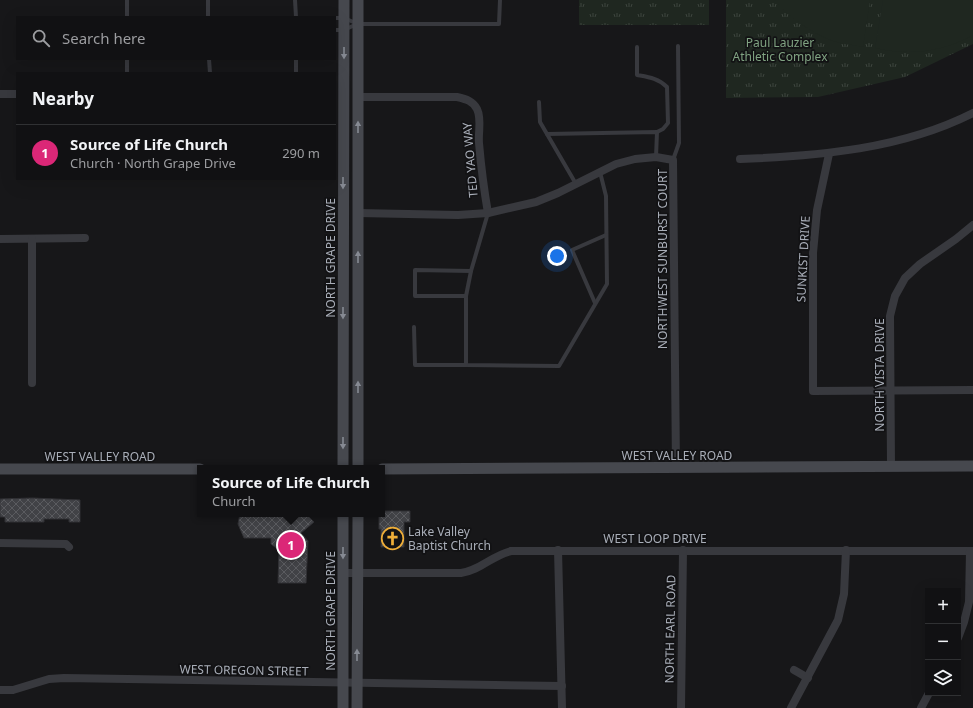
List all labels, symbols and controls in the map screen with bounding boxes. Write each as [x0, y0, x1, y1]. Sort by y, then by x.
search box [16, 16, 336, 60]
icon: search [30, 27, 52, 49]
text: Search here [62, 28, 145, 48]
park label: Paul Lauzier Athletic Complex [732, 34, 828, 65]
one-way arrow [341, 47, 347, 60]
text: Nearby [32, 87, 94, 110]
one-way arrow [355, 120, 361, 133]
street label: TED YAO WAY [458, 121, 482, 198]
text: Source of Life Church [70, 134, 228, 154]
text: 1 [41, 144, 49, 162]
text: 290 m [282, 144, 320, 162]
text: Church · North Grape Drive [70, 154, 236, 172]
street label: NORTHWEST SUNBURST COURT [654, 169, 671, 349]
one-way arrow [340, 177, 346, 190]
street label: NORTH GRAPE DRIVE [322, 198, 339, 318]
street label: SUNKIST DRIVE [792, 215, 814, 303]
your location [547, 246, 567, 266]
one-way arrow [355, 250, 361, 263]
one-way arrow [340, 307, 346, 320]
street label: NORTH VISTA DRIVE [871, 318, 888, 432]
one-way arrow [355, 380, 361, 393]
one-way arrow [340, 437, 346, 450]
street label: WEST VALLEY ROAD [622, 447, 733, 464]
street label: WEST VALLEY ROAD [45, 448, 156, 465]
popup [197, 465, 385, 517]
text: Source of Life Church [212, 472, 370, 492]
text: Church [212, 492, 256, 510]
place label: Lake Valley Baptist Church [408, 523, 491, 554]
church icon: Lake Valley Baptist Church [380, 525, 406, 551]
pin: 1 [278, 530, 304, 560]
street label: WEST LOOP DRIVE [603, 530, 707, 547]
one-way arrow [340, 547, 346, 560]
street label: NORTH GRAPE DRIVE [322, 551, 339, 671]
street label: NORTH EARL ROAD [661, 574, 679, 684]
map controls [925, 588, 961, 696]
button: + [925, 588, 961, 624]
button: − [925, 624, 961, 660]
one-way arrow [354, 648, 360, 661]
street label: WEST OREGON STREET [179, 660, 309, 680]
button: layers [925, 660, 961, 696]

